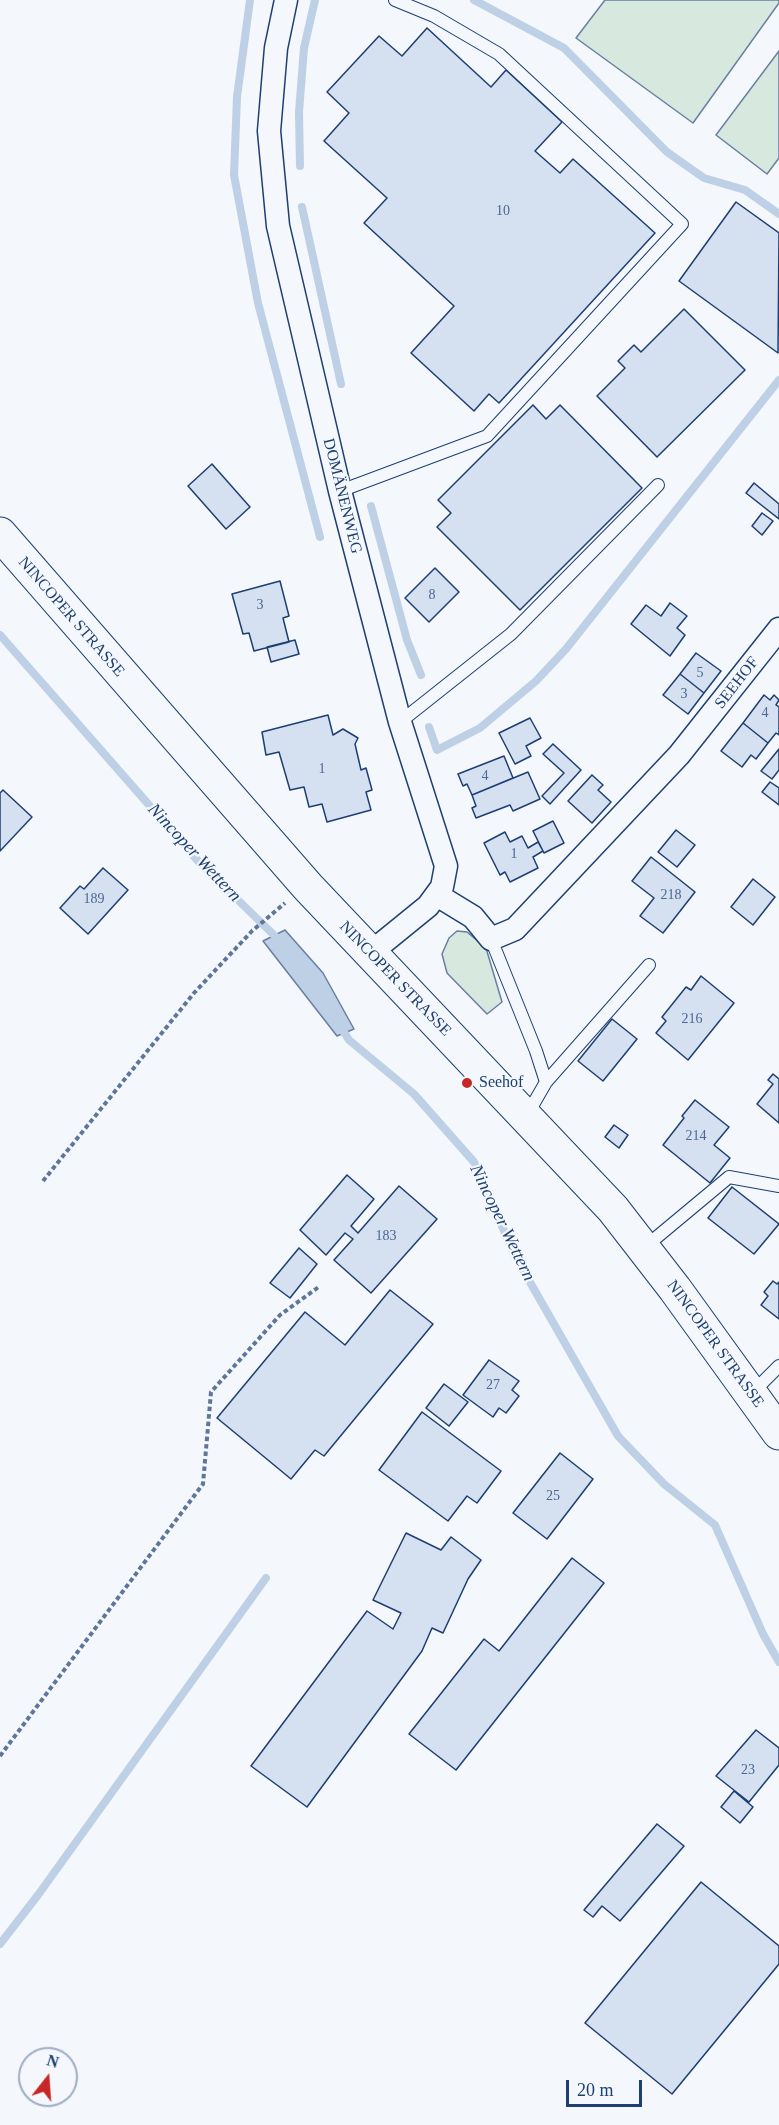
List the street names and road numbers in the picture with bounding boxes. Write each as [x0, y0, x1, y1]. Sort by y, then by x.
street label: DOMÄNENWEG [318, 436, 366, 556]
street label: NINCOPER STRASSE [14, 553, 128, 681]
street label: SEEHOF [711, 653, 763, 713]
street label: NINCOPER STRASSE [335, 917, 455, 1041]
street label: NINCOPER STRASSE [662, 1277, 768, 1411]

